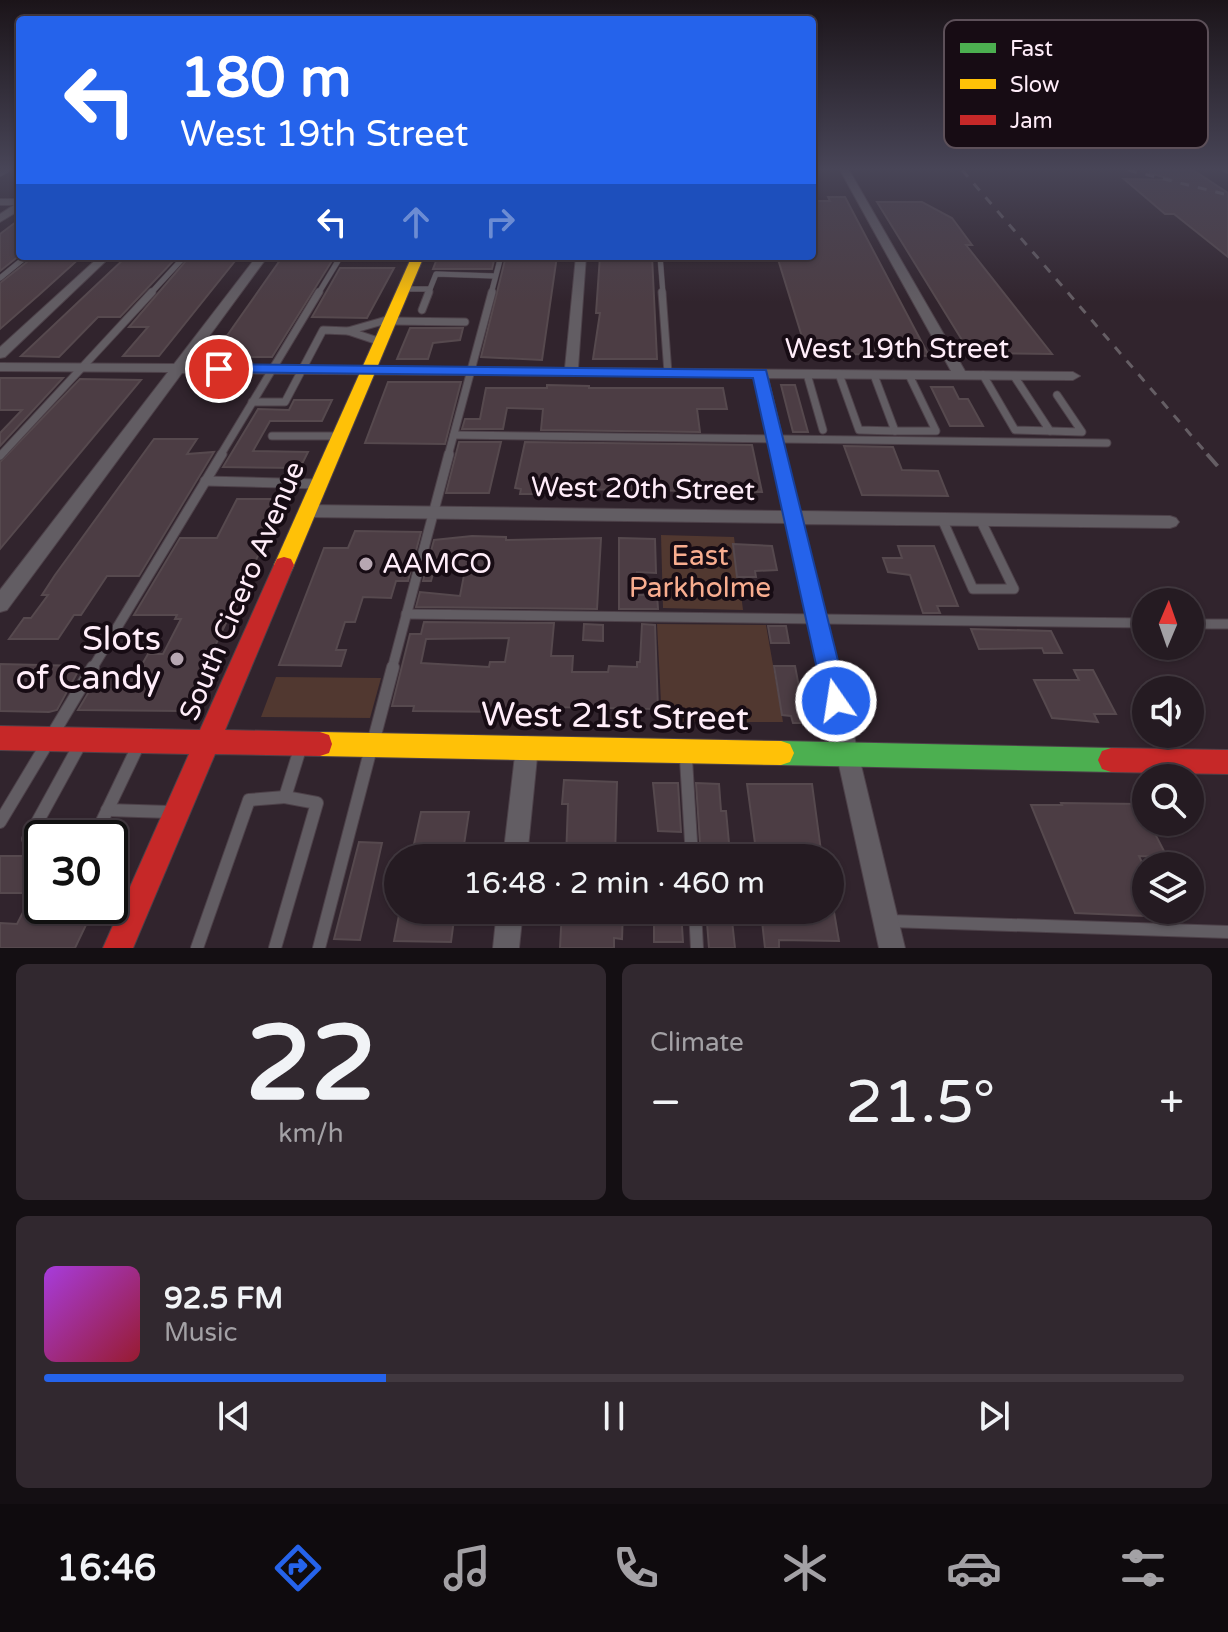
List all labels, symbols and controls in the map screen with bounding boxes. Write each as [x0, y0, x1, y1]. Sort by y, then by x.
legend [944, 20, 1208, 148]
text: Fast [1010, 36, 1053, 62]
text: 180 m [180, 45, 351, 112]
icon: left [48, 48, 152, 152]
text: Slow [1010, 72, 1060, 98]
text: Jam [1010, 108, 1053, 134]
text: West 19th Street [180, 113, 469, 156]
icon: left [310, 200, 354, 244]
icon: ahead [394, 200, 438, 244]
icon: right [478, 200, 522, 244]
street label: West 19th Street [785, 332, 1010, 366]
pin [185, 335, 253, 403]
icon: arrive [197, 347, 241, 391]
street label: South Cicero Avenue [172, 456, 312, 726]
street label: West 20th Street [531, 470, 756, 508]
park label: East Parkholme [629, 539, 771, 605]
place label: AAMCO [382, 547, 492, 581]
marker: AAMCO [357, 555, 375, 573]
north arrow [1132, 588, 1204, 660]
map controls [1132, 588, 1204, 924]
place label: Slots of Candy [16, 619, 161, 699]
marker: Slots of Candy [168, 650, 186, 668]
position arrow [794, 659, 878, 743]
button: sound [1132, 676, 1204, 748]
street label: West 21st Street [481, 694, 749, 740]
button: search [1132, 764, 1204, 836]
speed limit sign: 30 [24, 820, 128, 924]
button: layers [1132, 852, 1204, 924]
text: 16:48 · 2 min · 460 m [463, 865, 765, 902]
text: 22 [246, 1003, 376, 1128]
text: Climate [650, 1027, 744, 1058]
text: 21.5° [845, 1067, 995, 1139]
text: − [650, 1077, 681, 1130]
text: + [1159, 1077, 1184, 1130]
text: km/h [278, 1118, 344, 1149]
text: 92.5 FM [164, 1280, 283, 1317]
text: Music [164, 1317, 237, 1348]
icon: previous [212, 1394, 256, 1438]
icon: pause [592, 1394, 636, 1438]
icon: next [972, 1394, 1016, 1438]
icon: directions [270, 1540, 326, 1596]
icon: music [439, 1540, 495, 1596]
icon: phone [608, 1540, 664, 1596]
icon: climate [777, 1540, 833, 1596]
icon: car [946, 1540, 1002, 1596]
icon: filters [1115, 1540, 1171, 1596]
text: 16:46 [57, 1547, 156, 1590]

